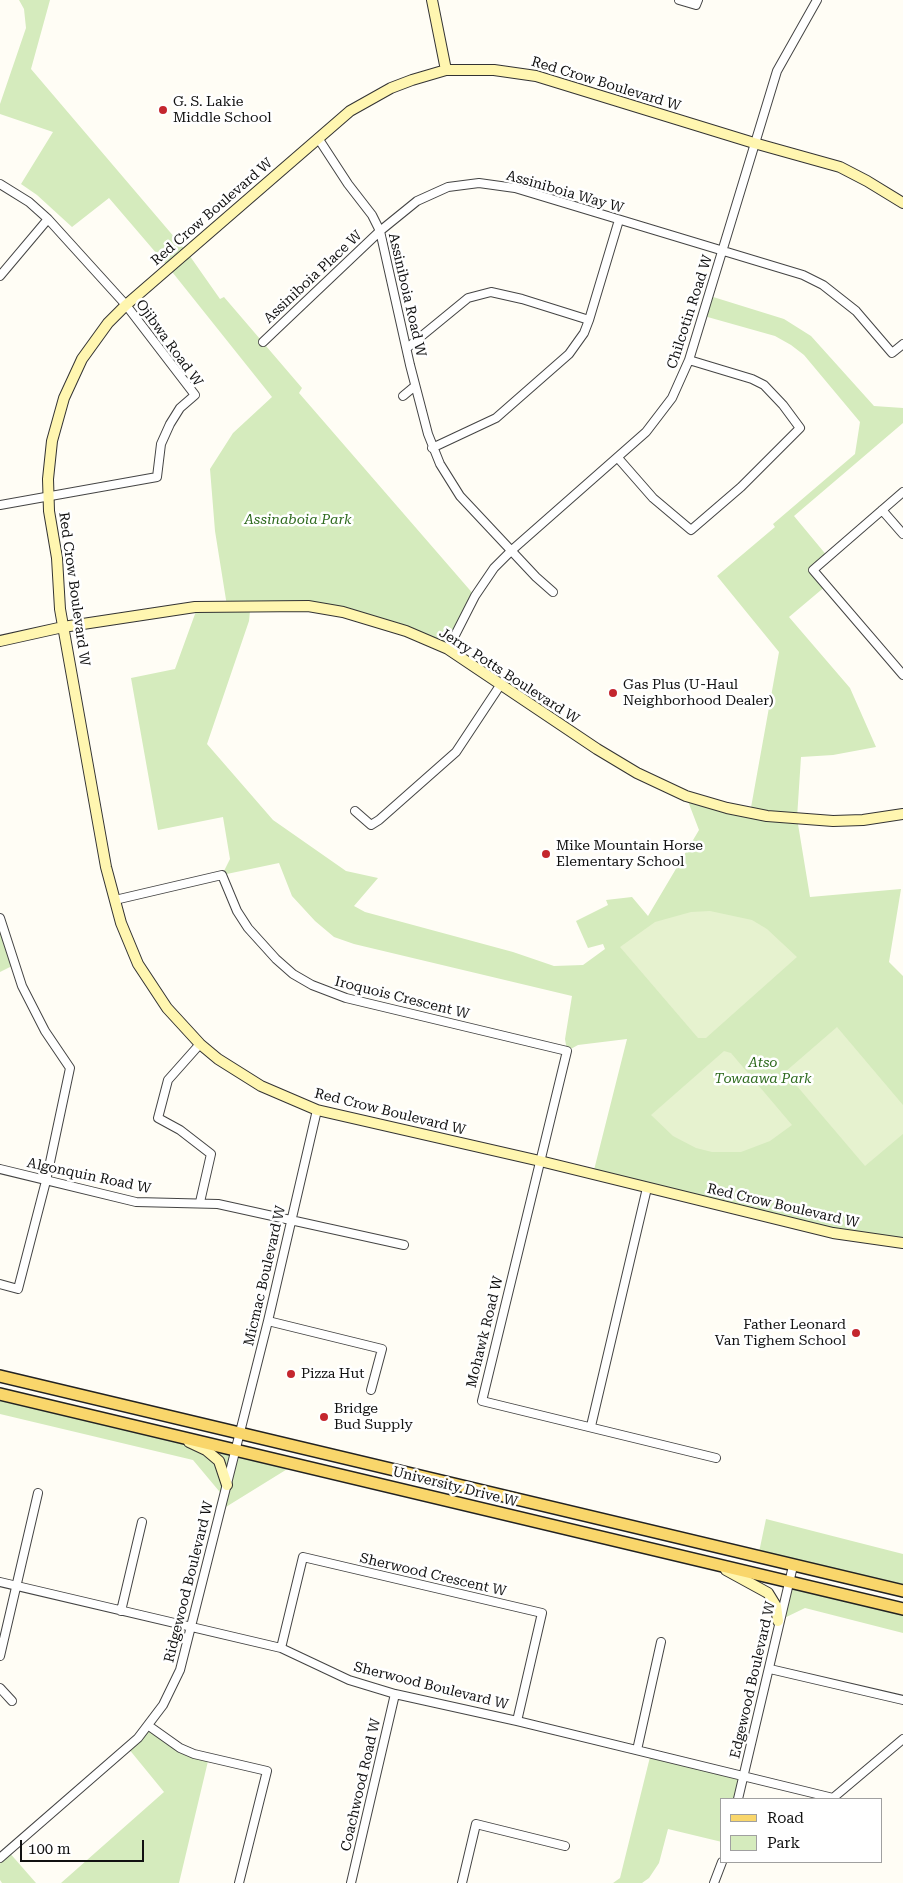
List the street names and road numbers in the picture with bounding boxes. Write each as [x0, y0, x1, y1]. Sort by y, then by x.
street label: Red Crow Boulevard W [529, 53, 683, 115]
street label: Red Crow Boulevard W [148, 155, 276, 269]
street label: Assiniboia Way W [504, 167, 626, 217]
street label: Assiniboia Place W [260, 227, 366, 327]
street label: Assiniboia Road W [385, 232, 429, 358]
street label: Chilcotin Road W [664, 253, 716, 371]
street label: Ojibwa Road W [132, 296, 206, 390]
street label: Red Crow Boulevard W [55, 511, 93, 667]
street label: Jerry Potts Boulevard W [436, 624, 582, 728]
street label: Iroquois Crescent W [333, 973, 471, 1023]
street label: Red Crow Boulevard W [313, 1085, 467, 1139]
street label: Algonquin Road W [25, 1155, 153, 1197]
street label: Red Crow Boulevard W [705, 1180, 861, 1232]
street label: Micmac Boulevard W [241, 1204, 289, 1348]
street label: Mohawk Road W [463, 1275, 507, 1389]
street label: University Drive W [391, 1463, 519, 1511]
street label: Ridgewood Boulevard W [161, 1500, 217, 1664]
street label: Sherwood Crescent W [358, 1550, 508, 1600]
street label: Edgewood Boulevard W [727, 1600, 779, 1760]
street label: Sherwood Boulevard W [352, 1659, 510, 1713]
street label: Coachwood Road W [338, 1717, 384, 1853]

